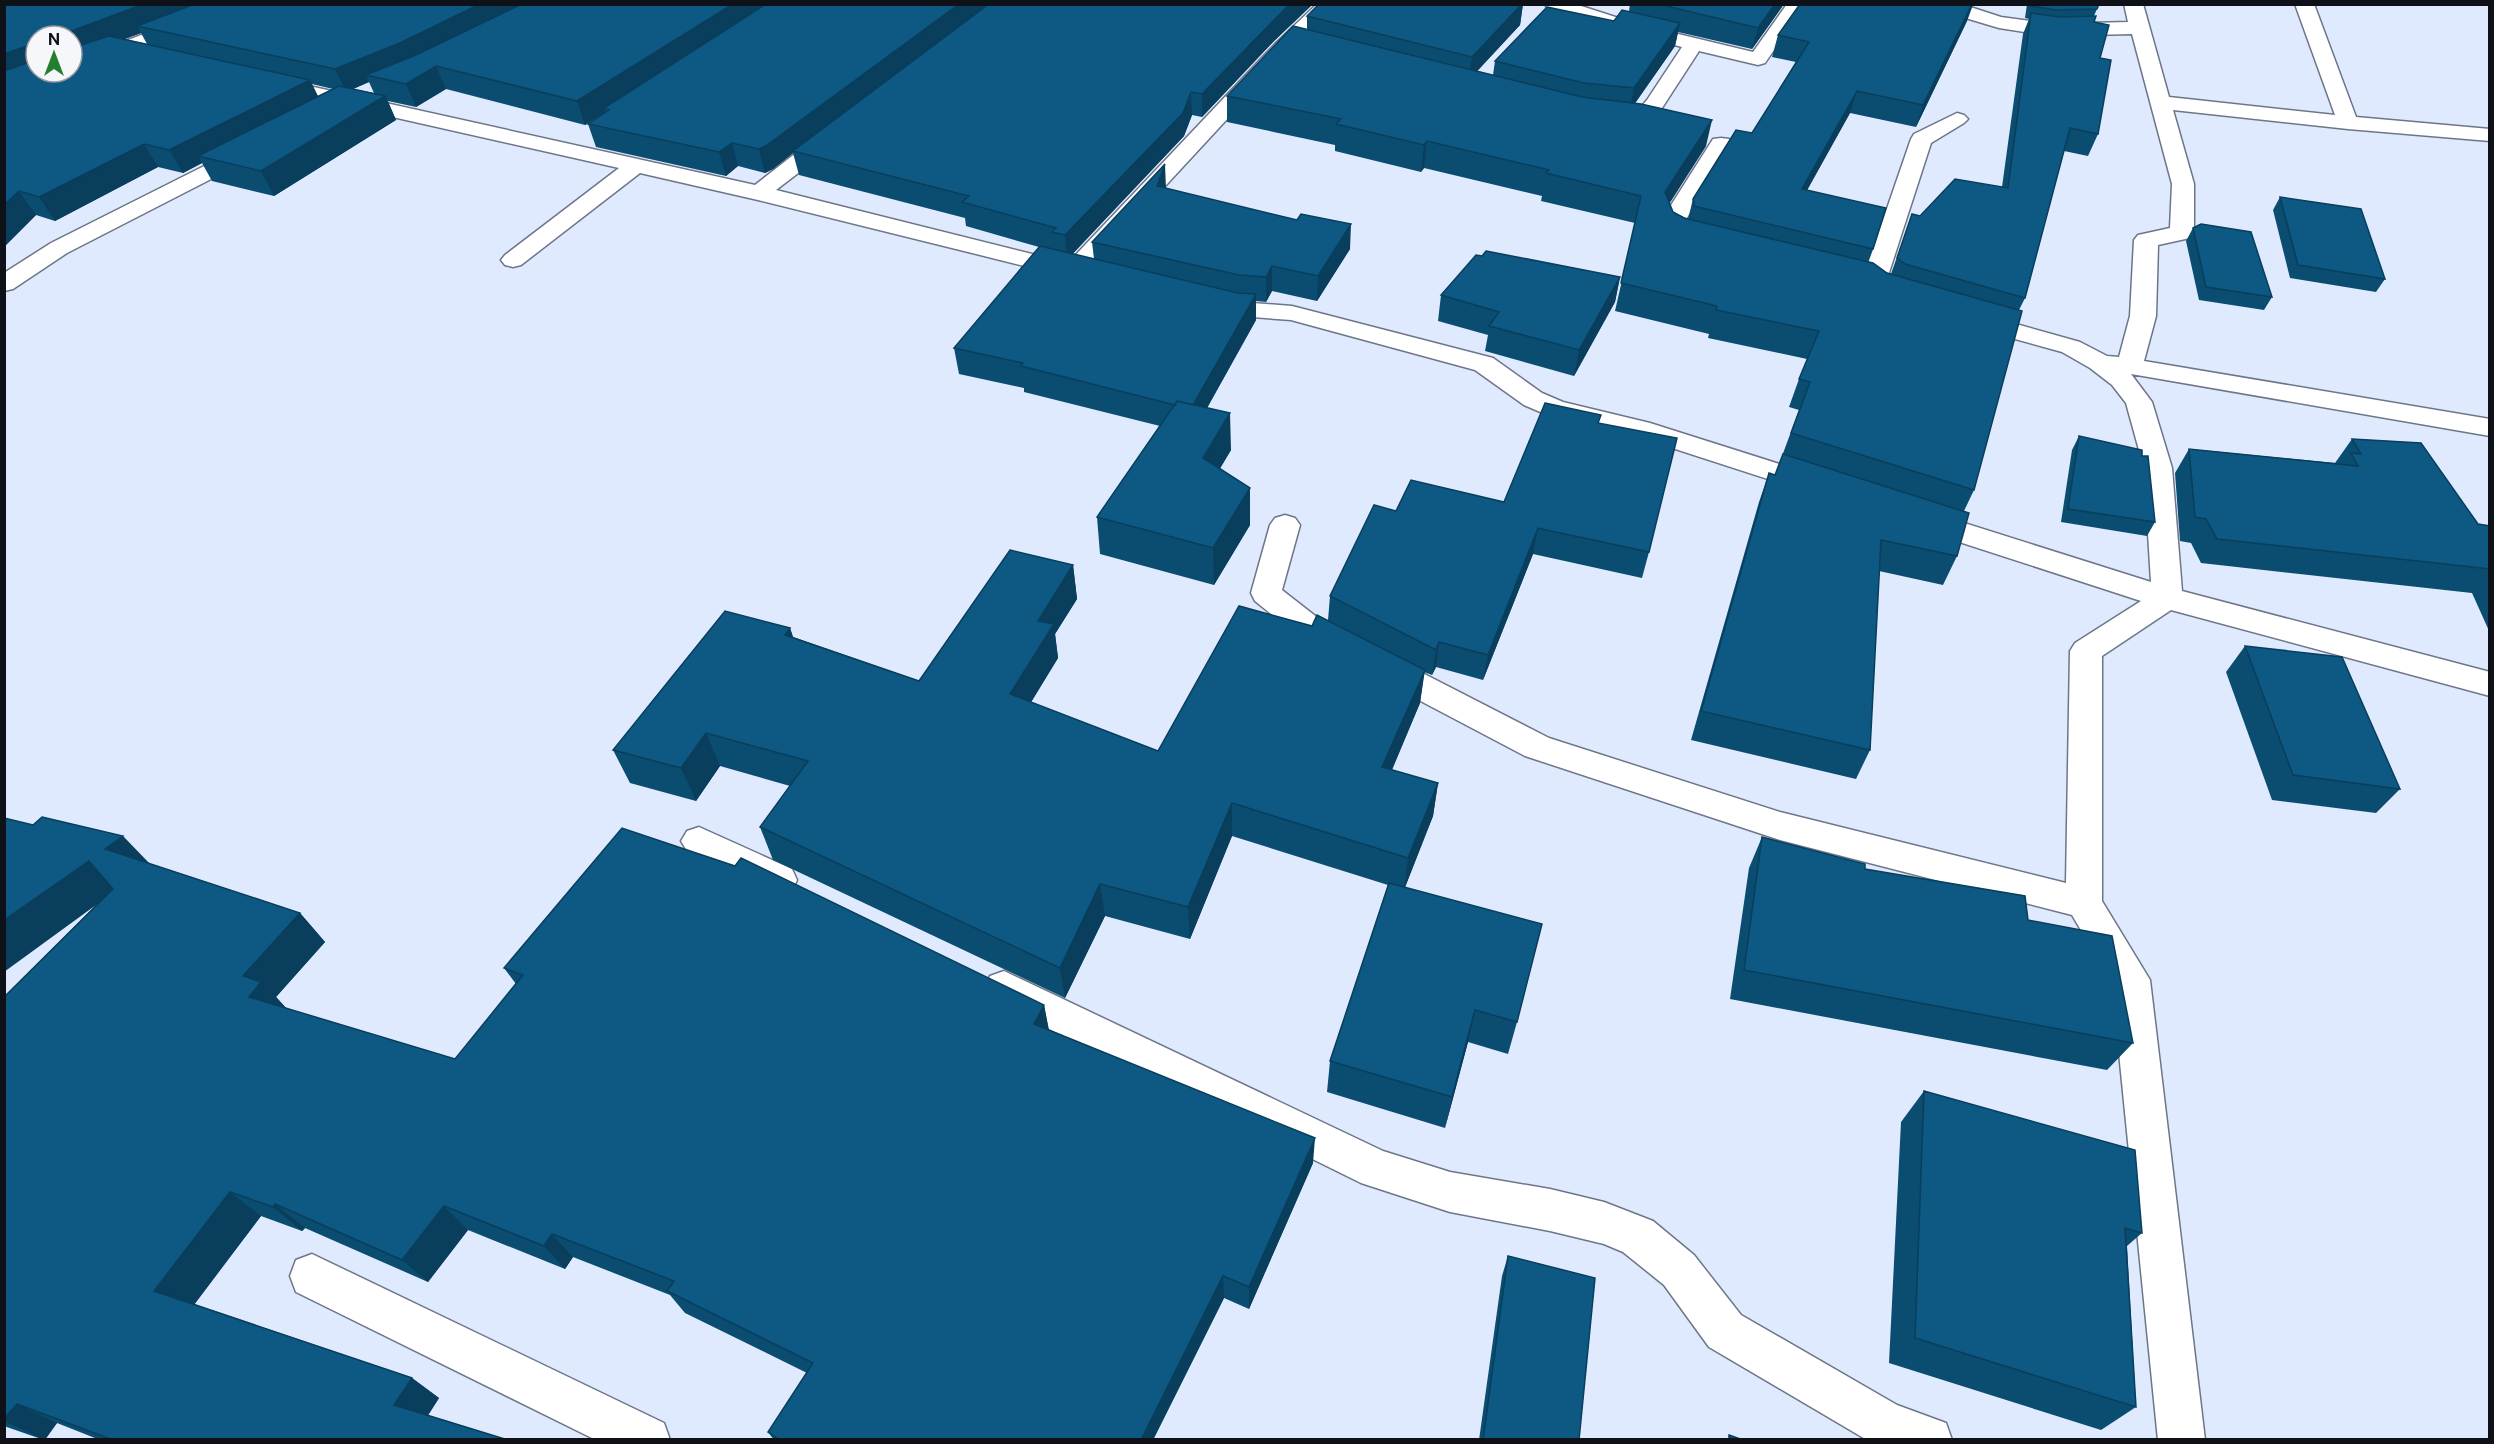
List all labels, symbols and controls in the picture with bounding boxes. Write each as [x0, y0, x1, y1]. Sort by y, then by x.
north arrow [24, 24, 84, 84]
text: N [48, 30, 60, 49]

